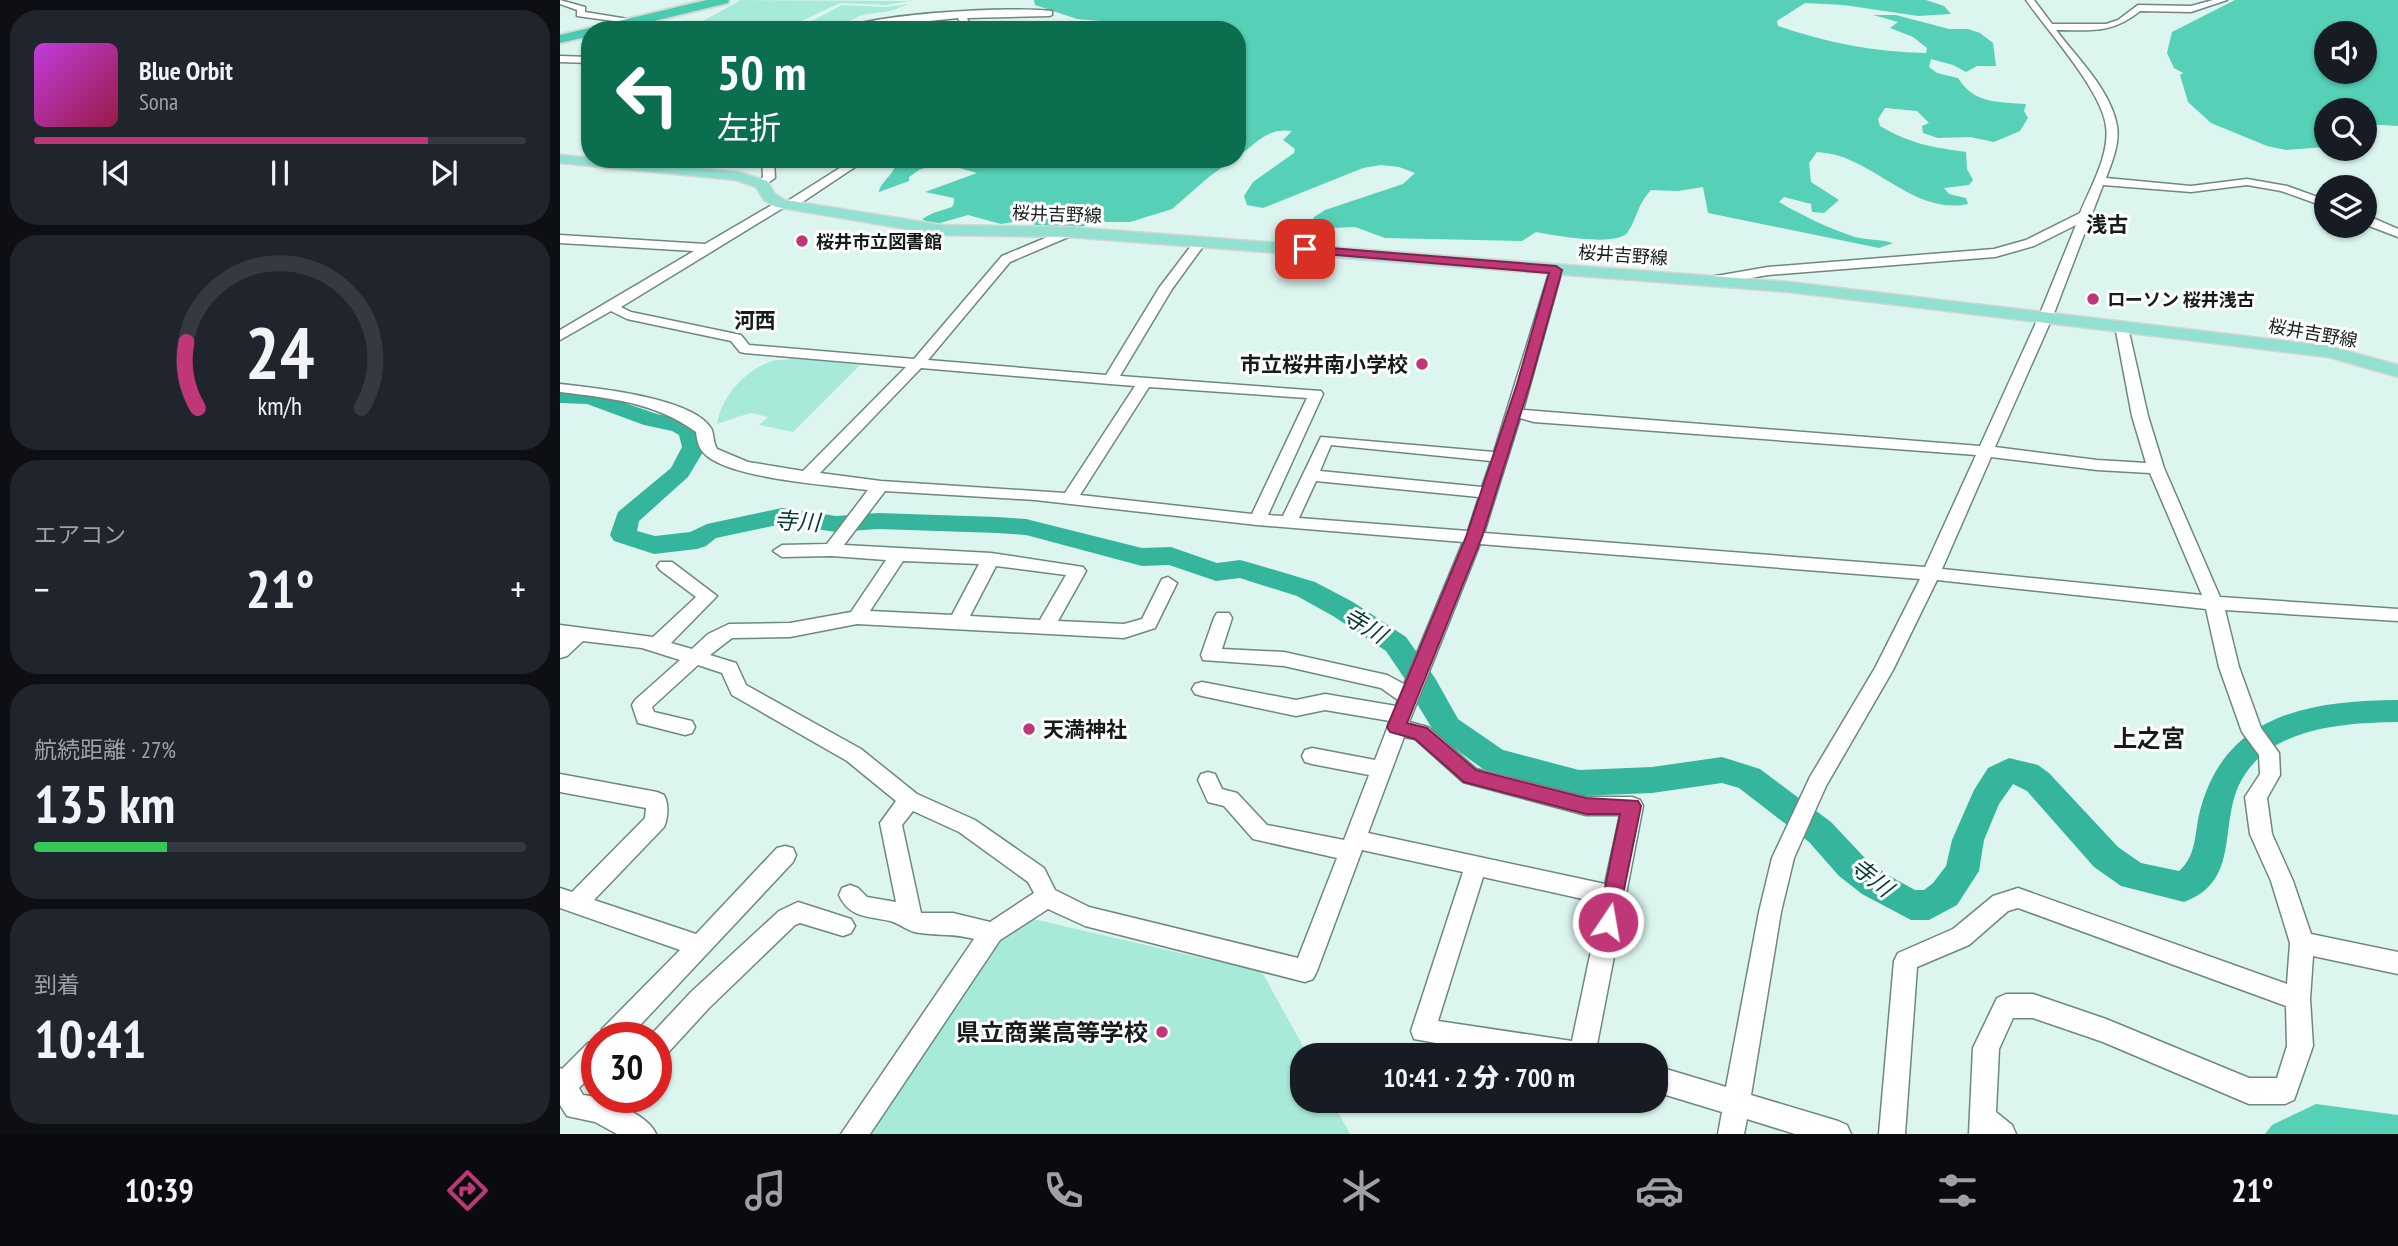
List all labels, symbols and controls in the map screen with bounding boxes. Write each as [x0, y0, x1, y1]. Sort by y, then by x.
map controls [2314, 21, 2377, 238]
button: sound [2314, 21, 2377, 84]
text: 50 m [717, 40, 806, 104]
icon: left [602, 49, 693, 140]
text: Blue Orbit [139, 54, 233, 87]
text: Sona [139, 87, 178, 116]
button: search [2314, 98, 2377, 161]
text: 左折 [717, 106, 781, 148]
icon: previous [97, 154, 135, 192]
icon: pause [261, 154, 299, 192]
icon: next [425, 154, 463, 192]
button: layers [2314, 175, 2377, 238]
street label: 桜井吉野線 [1012, 201, 1102, 227]
district label: 浅古 [2086, 211, 2128, 238]
pin [1275, 219, 1335, 279]
place label: 桜井市立図書館 [816, 230, 942, 253]
icon: arrive [1286, 230, 1324, 268]
marker: 桜井市立図書館 [794, 233, 810, 249]
street label: 桜井吉野線 [1577, 240, 1669, 270]
place label: ローソン 桜井浅古 [2107, 288, 2255, 311]
marker: ローソン 桜井浅古 [2085, 291, 2101, 307]
text: 24 [245, 305, 315, 399]
district label: 河西 [734, 307, 776, 334]
street label: 桜井吉野線 [2267, 314, 2359, 352]
place label: 市立桜井南小学校 [1240, 351, 1408, 378]
marker: 市立桜井南小学校 [1414, 356, 1430, 372]
text: km/h [258, 390, 302, 422]
water label: 寺川 [773, 505, 824, 537]
text: エアコン [34, 520, 126, 549]
text: 21° [246, 555, 314, 622]
text: − [34, 564, 50, 613]
text: + [510, 564, 526, 613]
water label: 寺川 [1338, 601, 1395, 651]
place label: 天満神社 [1043, 716, 1127, 743]
marker: 天満神社 [1021, 721, 1037, 737]
district label: 上之宮 [2113, 723, 2185, 754]
text: 航続距離 · 27% [34, 735, 176, 764]
text: 135 km [34, 770, 175, 837]
water label: 寺川 [1845, 851, 1901, 904]
position arrow [1571, 885, 1645, 959]
text: 到着 [34, 970, 80, 999]
text: 10:41 [34, 1005, 146, 1072]
place label: 県立商業高等学校 [956, 1017, 1148, 1048]
speed limit sign: 30 [581, 1022, 672, 1113]
marker: 県立商業高等学校 [1154, 1024, 1170, 1040]
text: 10:41 · 2 分 · 700 m [1383, 1061, 1575, 1094]
icon: directions [443, 1166, 492, 1215]
icon: music [741, 1166, 790, 1215]
icon: phone [1039, 1166, 1088, 1215]
icon: climate [1337, 1166, 1386, 1215]
icon: car [1635, 1166, 1684, 1215]
icon: filters [1933, 1166, 1982, 1215]
text: 10:39 [125, 1169, 194, 1211]
text: 21° [2231, 1169, 2273, 1211]

